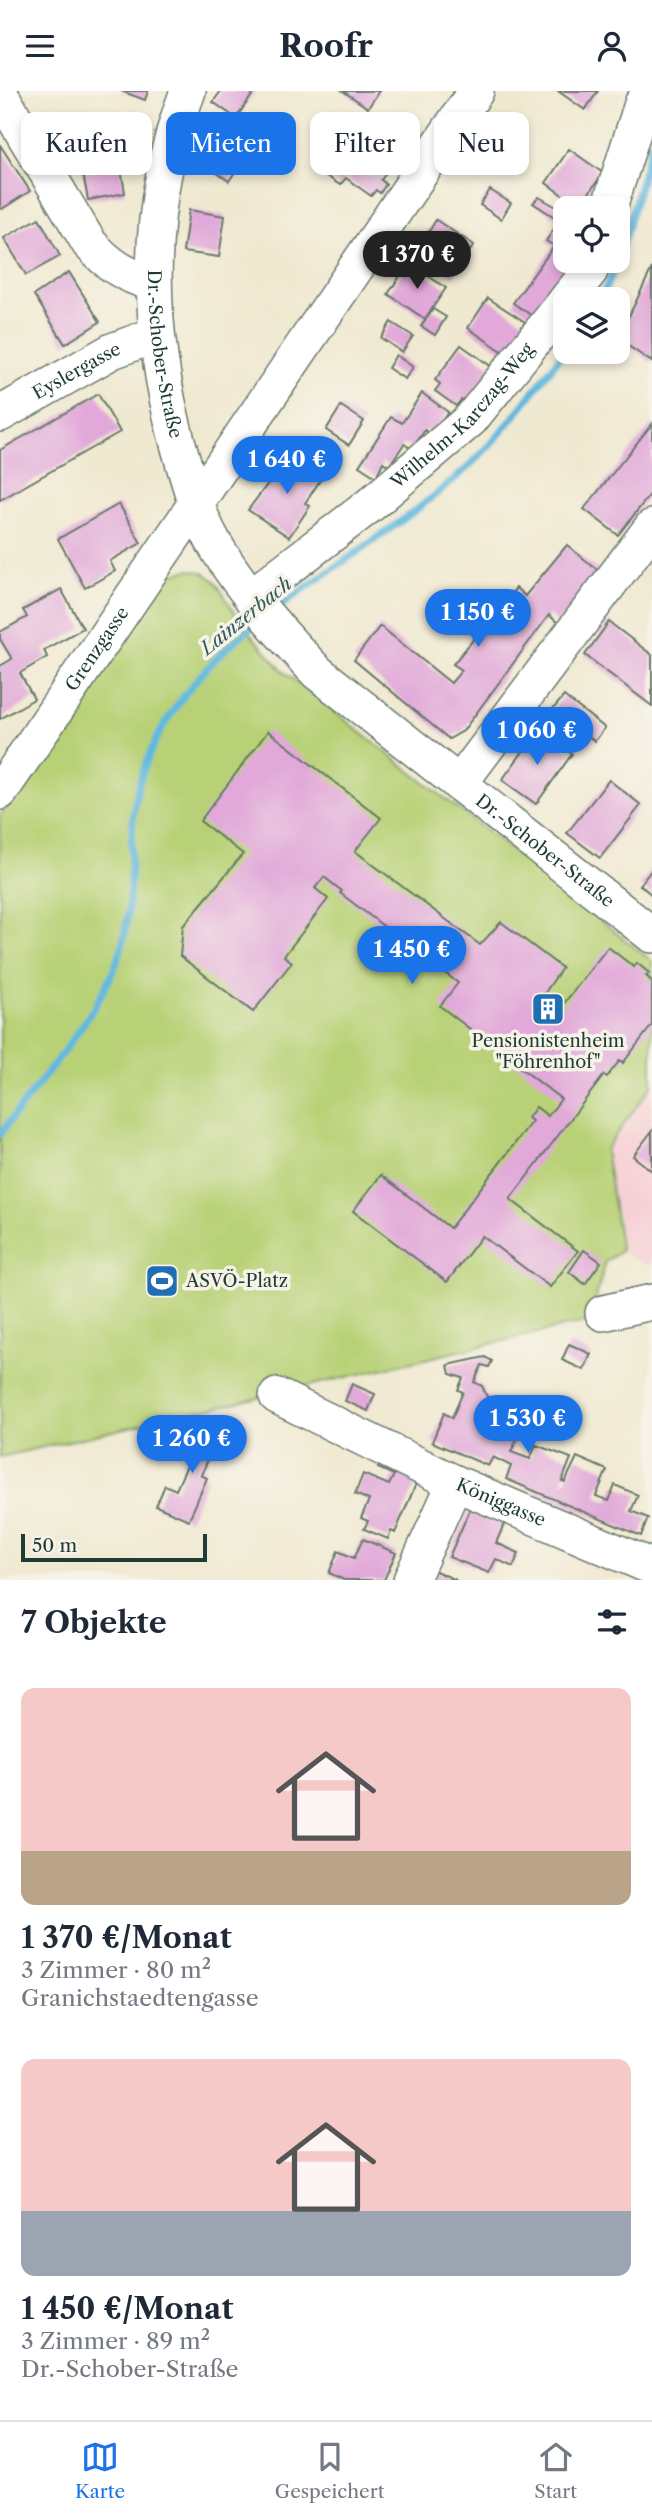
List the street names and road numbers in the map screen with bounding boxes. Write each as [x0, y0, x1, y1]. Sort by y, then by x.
street label: Dr.-Schober-Straße [143, 270, 187, 441]
street label: Eyslergasse [29, 338, 124, 404]
street label: Wilhelm-Karczag-Weg [386, 338, 539, 494]
street label: Grenzgasse [61, 602, 134, 695]
street label: Dr.-Schober-Straße [471, 790, 619, 912]
street label: Königgasse [453, 1474, 549, 1531]

